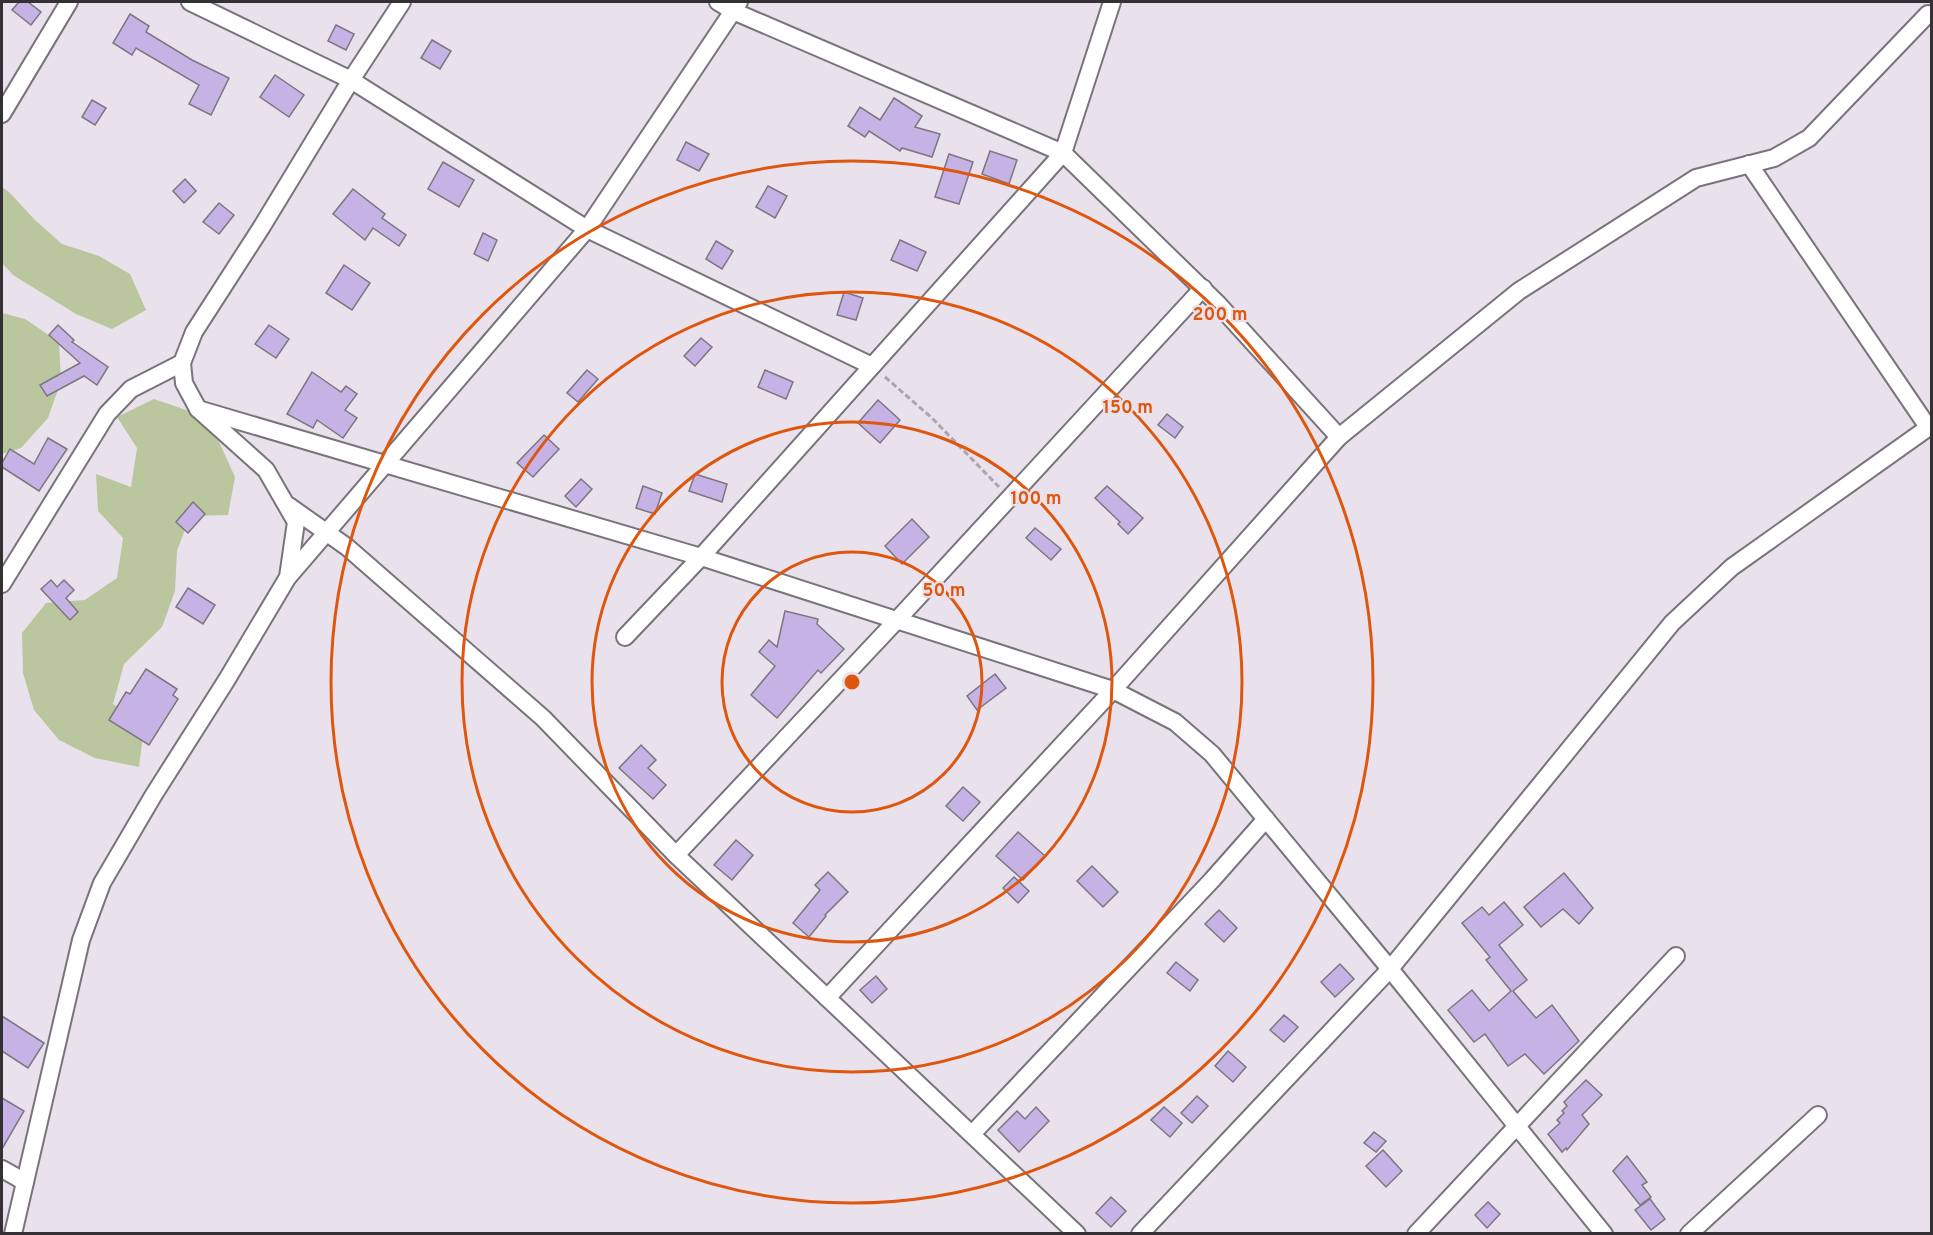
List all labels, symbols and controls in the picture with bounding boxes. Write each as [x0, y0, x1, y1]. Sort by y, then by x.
text: 200 m [1192, 304, 1248, 327]
text: 150 m [1103, 397, 1153, 420]
text: 100 m [1010, 488, 1062, 511]
text: 50 m [922, 580, 966, 603]
centre of rings [842, 672, 862, 692]

